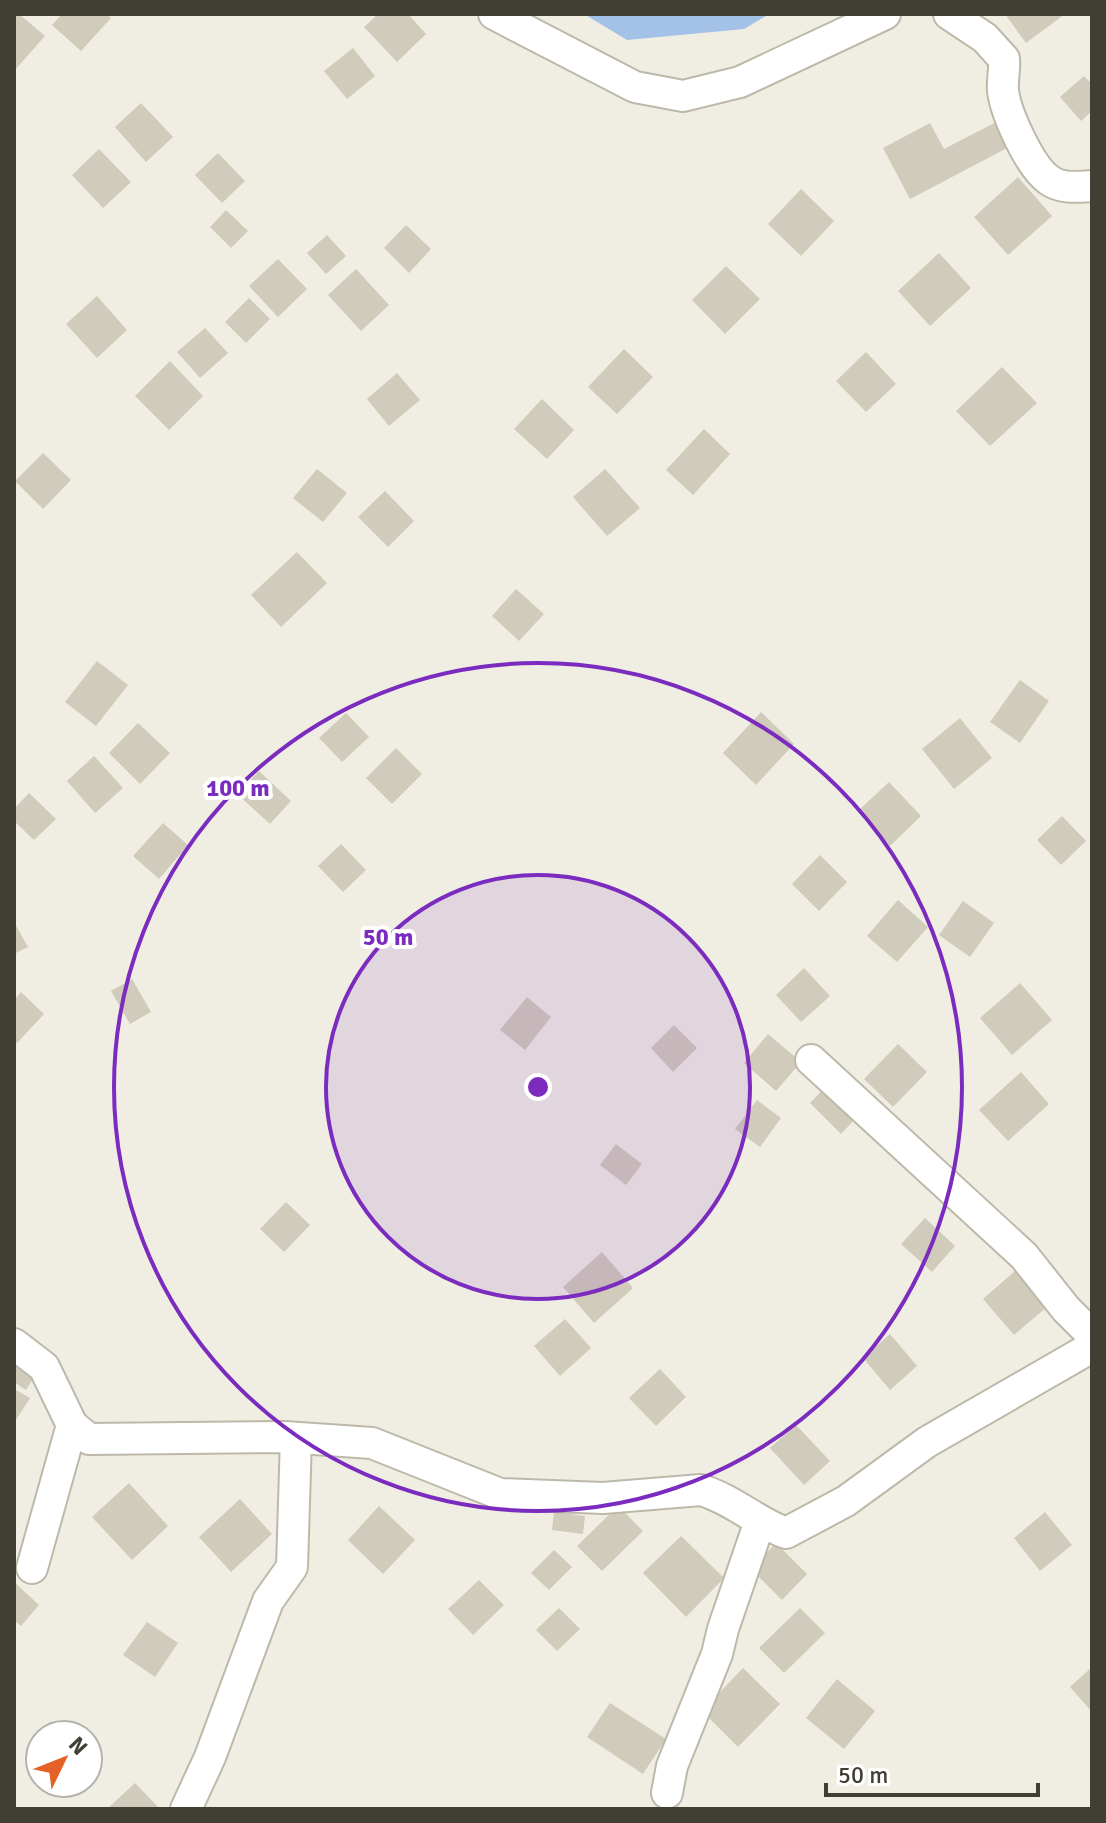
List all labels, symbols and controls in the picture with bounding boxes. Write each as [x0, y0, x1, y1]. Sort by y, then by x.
text: 100 m [206, 773, 270, 803]
text: 50 m [363, 922, 413, 952]
centre of rings [524, 1073, 552, 1101]
north arrow [24, 1719, 104, 1799]
text: N [63, 1731, 93, 1761]
scale bar [826, 1747, 1038, 1797]
text: 50 m [838, 1760, 888, 1790]

